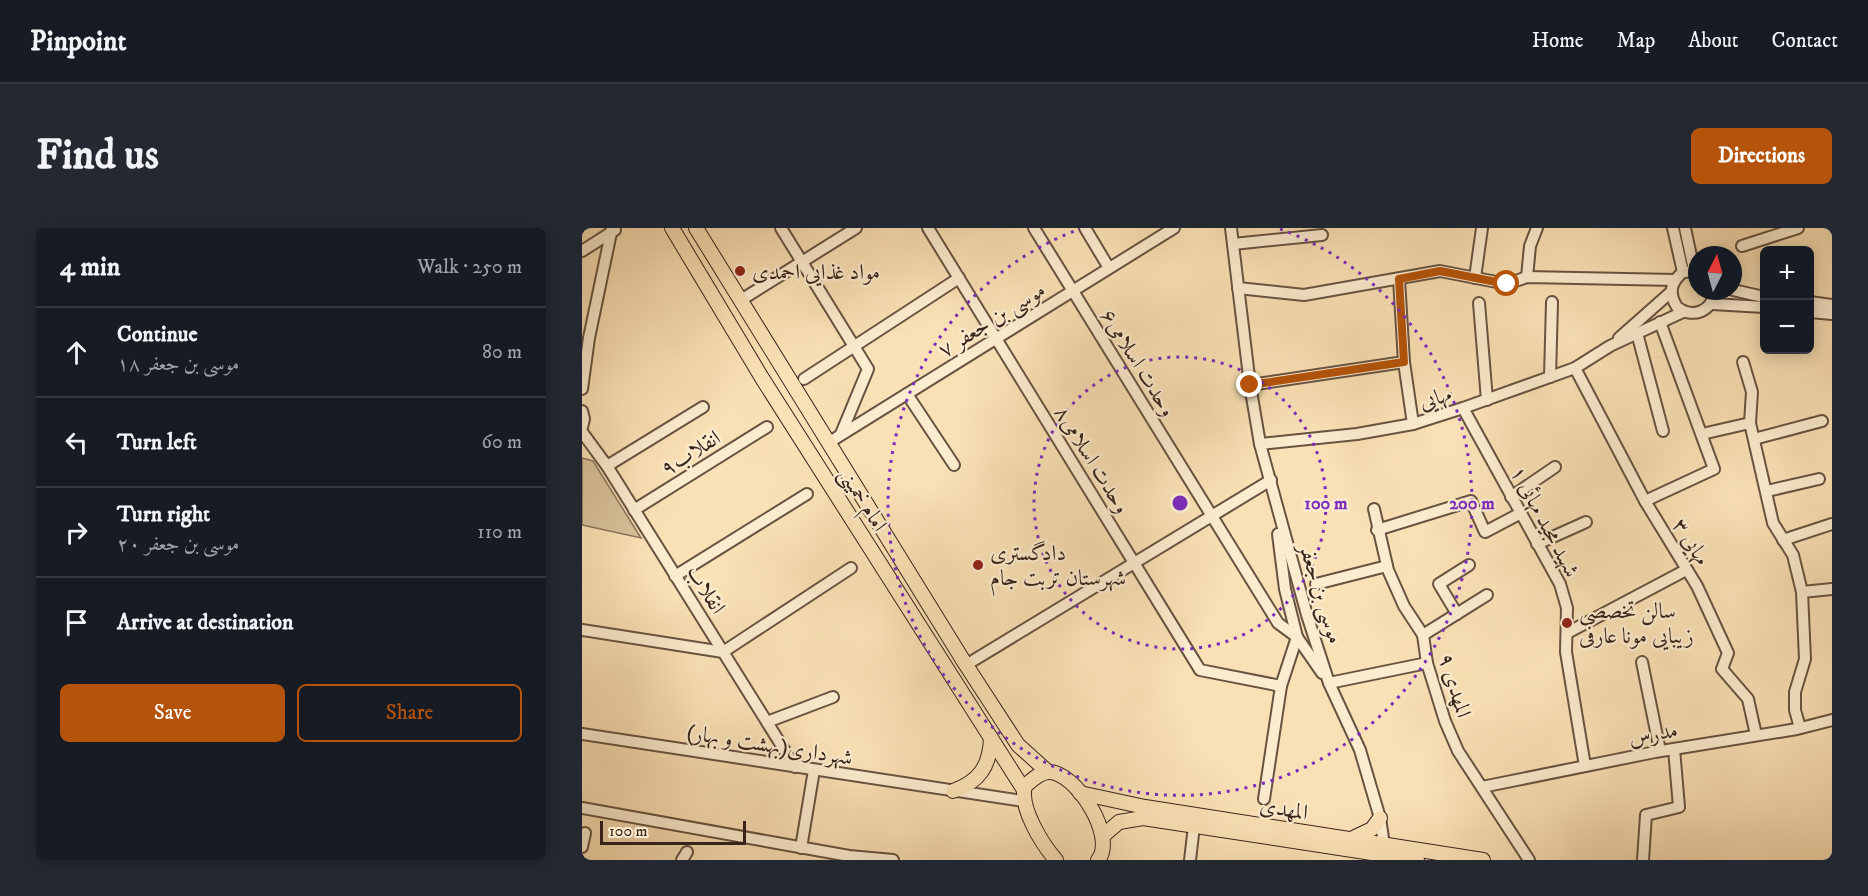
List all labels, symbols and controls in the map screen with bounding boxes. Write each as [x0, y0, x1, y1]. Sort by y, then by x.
text: Pinpoint [30, 24, 126, 59]
text: Home [1532, 28, 1584, 54]
text: Map [1617, 28, 1655, 54]
text: About [1688, 28, 1739, 54]
text: Contact [1772, 28, 1838, 54]
button: Directions [1691, 128, 1832, 184]
text: Find us [36, 130, 159, 182]
north arrow [1688, 246, 1742, 300]
map controls [1760, 246, 1814, 354]
button: + [1760, 246, 1814, 300]
text: 4 min [60, 251, 120, 284]
text: Walk · 250 m [417, 255, 522, 280]
place label: مواد غذایی احمدی [752, 259, 880, 287]
marker: مواد غذایی احمدی [733, 264, 747, 278]
route start [1493, 270, 1519, 296]
street label: موسی بن جعفر ۷ [933, 277, 1051, 365]
button: − [1760, 300, 1814, 354]
street label: وحدت اسلامی۶ [1094, 304, 1181, 422]
text: Continue [117, 321, 198, 348]
icon: ahead [60, 336, 93, 369]
text: 80 m [482, 340, 522, 365]
text: موسی بن جعفر ۱۸ [117, 352, 239, 377]
route end [1236, 371, 1262, 397]
street label: مهایی [1416, 381, 1455, 417]
street label: وحدت اسلامی۸ [1048, 401, 1135, 519]
street label: انقلاب۹ [656, 424, 726, 482]
icon: left [60, 426, 93, 459]
text: Turn left [117, 429, 197, 456]
text: 60 m [482, 430, 522, 455]
street label: شهید مجید مهائی ۱ [1504, 461, 1585, 582]
street label: امام خمینی [828, 463, 893, 539]
centre of rings [1170, 493, 1190, 513]
text: 100 m [1304, 493, 1348, 515]
text: 200 m [1449, 493, 1495, 515]
text: Turn right [117, 501, 210, 528]
street label: مهایی ۳ [1665, 513, 1716, 571]
icon: right [60, 516, 93, 549]
text: 110 m [477, 520, 522, 545]
text: موسی بن جعفر ۲۰ [117, 532, 239, 557]
street label: موسی بن جعفر [1291, 538, 1349, 647]
place label: دادگستری شهرستان تربت جام [990, 540, 1126, 597]
marker: دادگستری شهرستان تربت جام [971, 558, 985, 572]
street label: انقلاب [680, 560, 731, 619]
place label: سالن تخصصی زیبایی مونا عارفی [1579, 598, 1694, 651]
icon: arrive [60, 606, 93, 639]
text: Arrive at destination [117, 609, 294, 636]
marker: سالن تخصصی زیبایی مونا عارفی [1560, 616, 1574, 630]
street label: المهدی ۹ [1432, 650, 1477, 721]
button: Save [60, 684, 285, 742]
button: Share [297, 684, 522, 742]
street label: مدرس [1627, 717, 1680, 752]
street label: شهرداری(بهشت و بهار) [685, 719, 855, 772]
street label: المهدی [1258, 792, 1310, 827]
scale bar [600, 818, 746, 846]
text: 100 m [609, 821, 648, 841]

